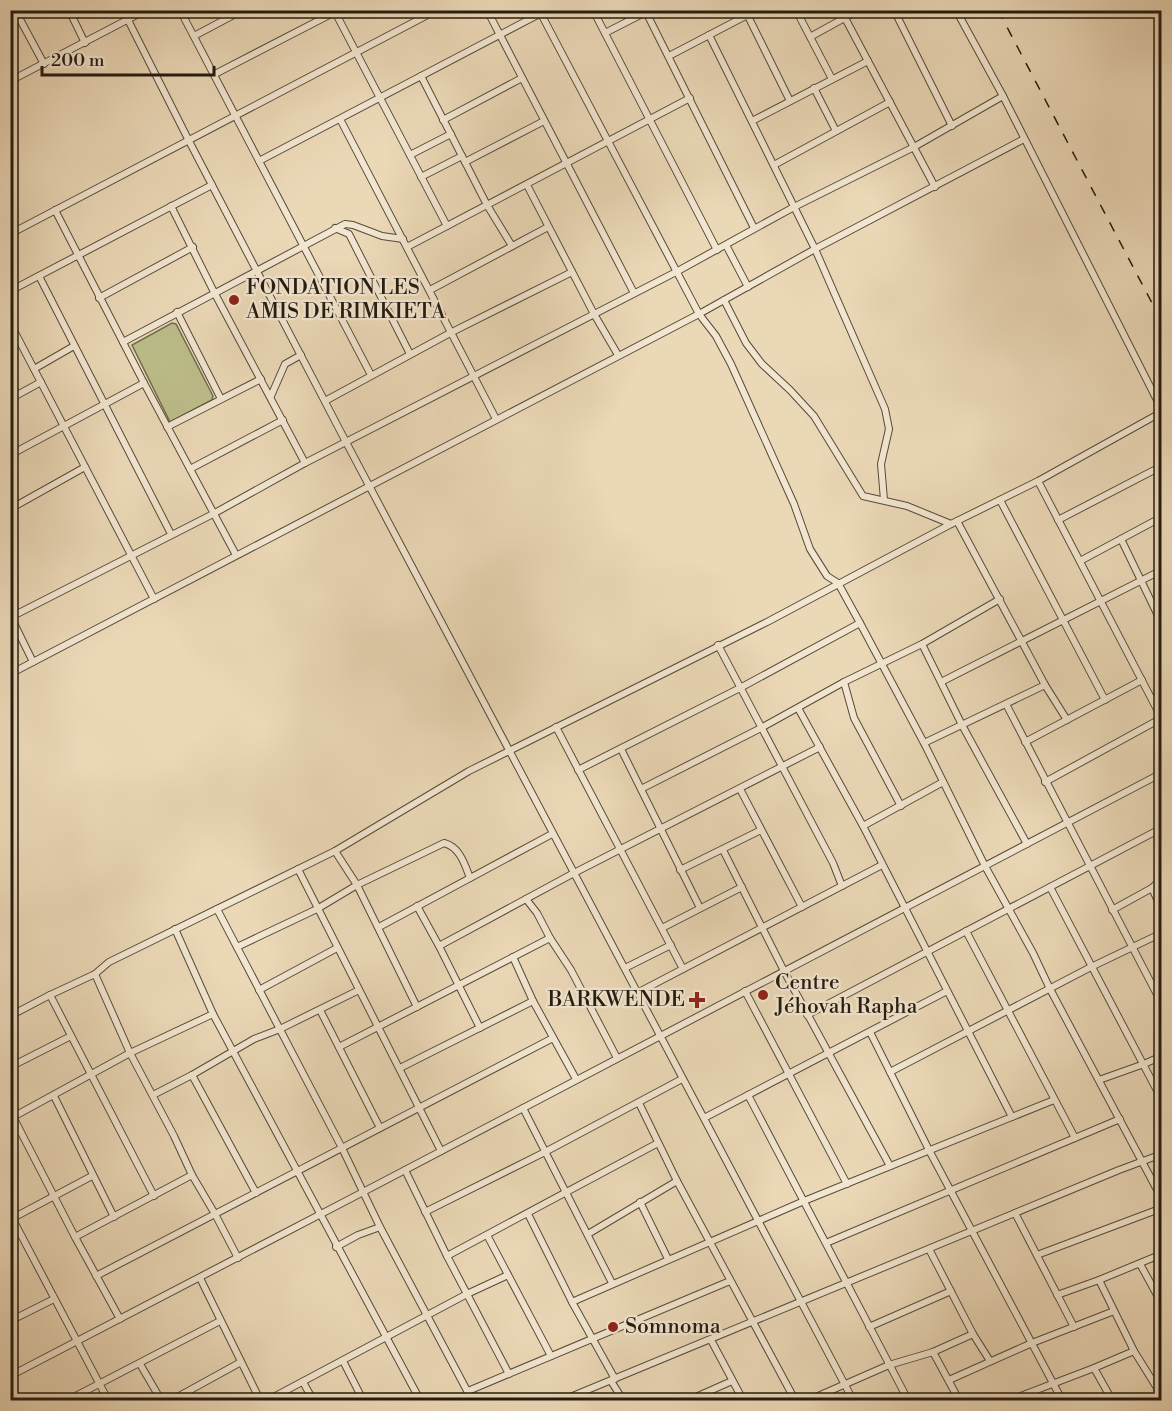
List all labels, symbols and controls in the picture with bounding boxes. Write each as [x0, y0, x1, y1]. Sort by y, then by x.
scale bar [42, 39, 214, 77]
text: 200 m [51, 49, 105, 72]
place label: FONDATION LES AMIS DE RIMKIETA [245, 275, 446, 325]
marker: FONDATION LES AMIS DE RIMKIETA [227, 293, 241, 307]
place label: Centre Jéhovah Rapha [774, 970, 918, 1020]
place label: BARKWENDE [547, 987, 685, 1013]
marker: Centre Jéhovah Rapha [756, 988, 770, 1002]
marker: BARKWENDE [690, 993, 704, 1007]
place label: Somnoma [625, 1314, 721, 1340]
marker: Somnoma [606, 1320, 620, 1334]

